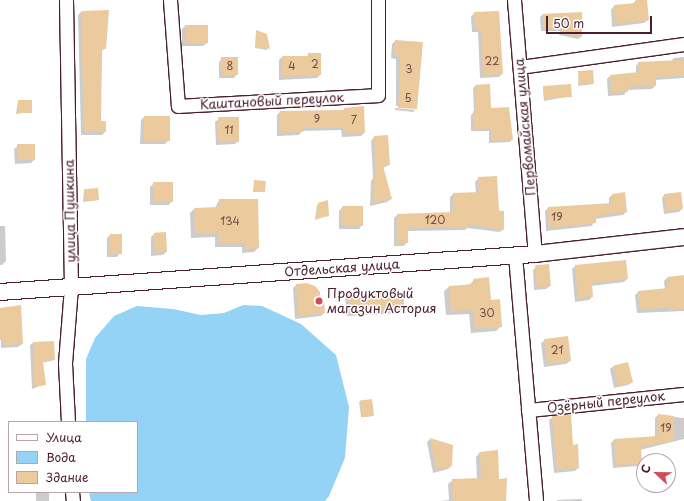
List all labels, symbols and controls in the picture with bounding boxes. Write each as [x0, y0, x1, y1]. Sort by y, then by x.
scale bar [548, 8, 654, 34]
text: 50 m [553, 14, 584, 32]
house number: 22 [485, 54, 499, 68]
house number: 2 [311, 57, 319, 71]
street label: Первомайская улица [511, 57, 539, 197]
house number: 8 [227, 59, 233, 73]
house number: 4 [288, 59, 296, 73]
house number: 3 [405, 62, 413, 76]
street label: Каштановый переулок [200, 89, 344, 113]
house number: 5 [404, 91, 412, 105]
house number: 9 [314, 112, 320, 126]
house number: 7 [351, 113, 357, 127]
house number: 11 [224, 123, 234, 137]
street label: улица Пушкина [61, 159, 79, 263]
house number: 19 [551, 210, 563, 224]
house number: 120 [425, 213, 445, 227]
house number: 134 [220, 214, 240, 228]
street label: Отдельская улица [283, 256, 401, 280]
place label: Продуктовый магазин Астория [327, 286, 437, 317]
marker: Продуктовый магазин Астория [314, 296, 324, 306]
house number: 30 [479, 306, 495, 320]
house number: 21 [551, 343, 563, 357]
street label: Озёрный переулок [546, 388, 666, 416]
legend [8, 421, 138, 493]
house number: 19 [660, 421, 672, 435]
text: Улица [46, 428, 82, 446]
text: Вода [46, 448, 76, 466]
north arrow [636, 453, 676, 493]
text: С [636, 462, 655, 476]
text: Здание [46, 468, 88, 486]

